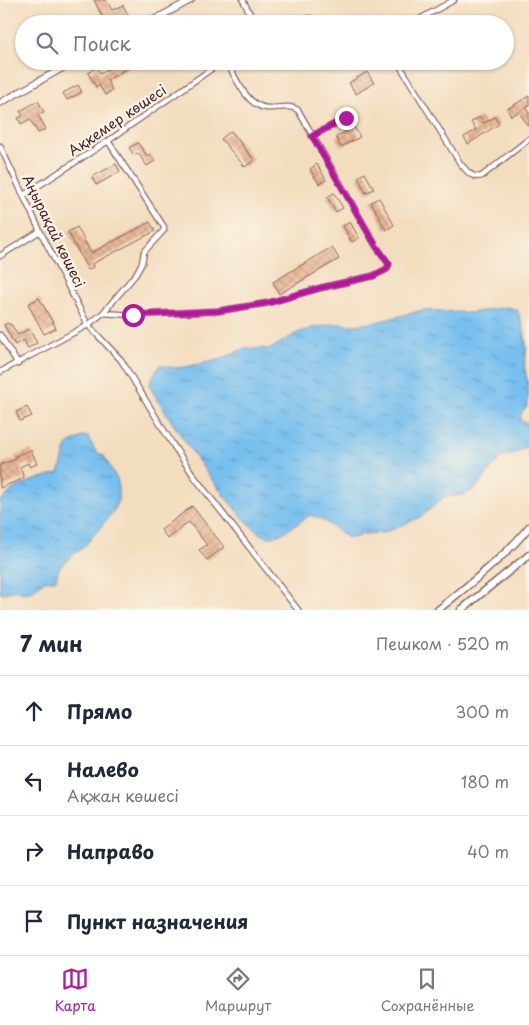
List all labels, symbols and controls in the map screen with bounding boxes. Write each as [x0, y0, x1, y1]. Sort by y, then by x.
search box [15, 15, 514, 70]
icon: search [33, 29, 61, 57]
text: Поиск [73, 29, 131, 57]
street label: Ақкемер көшесі [64, 79, 170, 161]
route end [335, 107, 358, 130]
street label: Аңырақай көшесі [18, 171, 90, 291]
route start [122, 304, 145, 327]
text: 7 мин [20, 627, 83, 659]
text: Пешком · 520 m [376, 631, 509, 655]
icon: ahead [20, 697, 48, 725]
text: Прямо [67, 697, 132, 725]
text: 300 m [455, 699, 509, 723]
text: Налево [67, 755, 139, 783]
icon: left [20, 767, 48, 795]
text: 180 m [461, 769, 509, 793]
text: Ақжан көшесі [67, 783, 179, 807]
icon: right [20, 837, 48, 865]
text: Направо [67, 837, 154, 865]
text: 40 m [467, 839, 509, 863]
icon: arrive [20, 907, 48, 935]
text: Пункт назначения [67, 907, 248, 935]
tab: Карта [55, 965, 96, 1016]
tab: Маршрут [205, 965, 271, 1016]
tab: Сохранённые [381, 965, 474, 1016]

